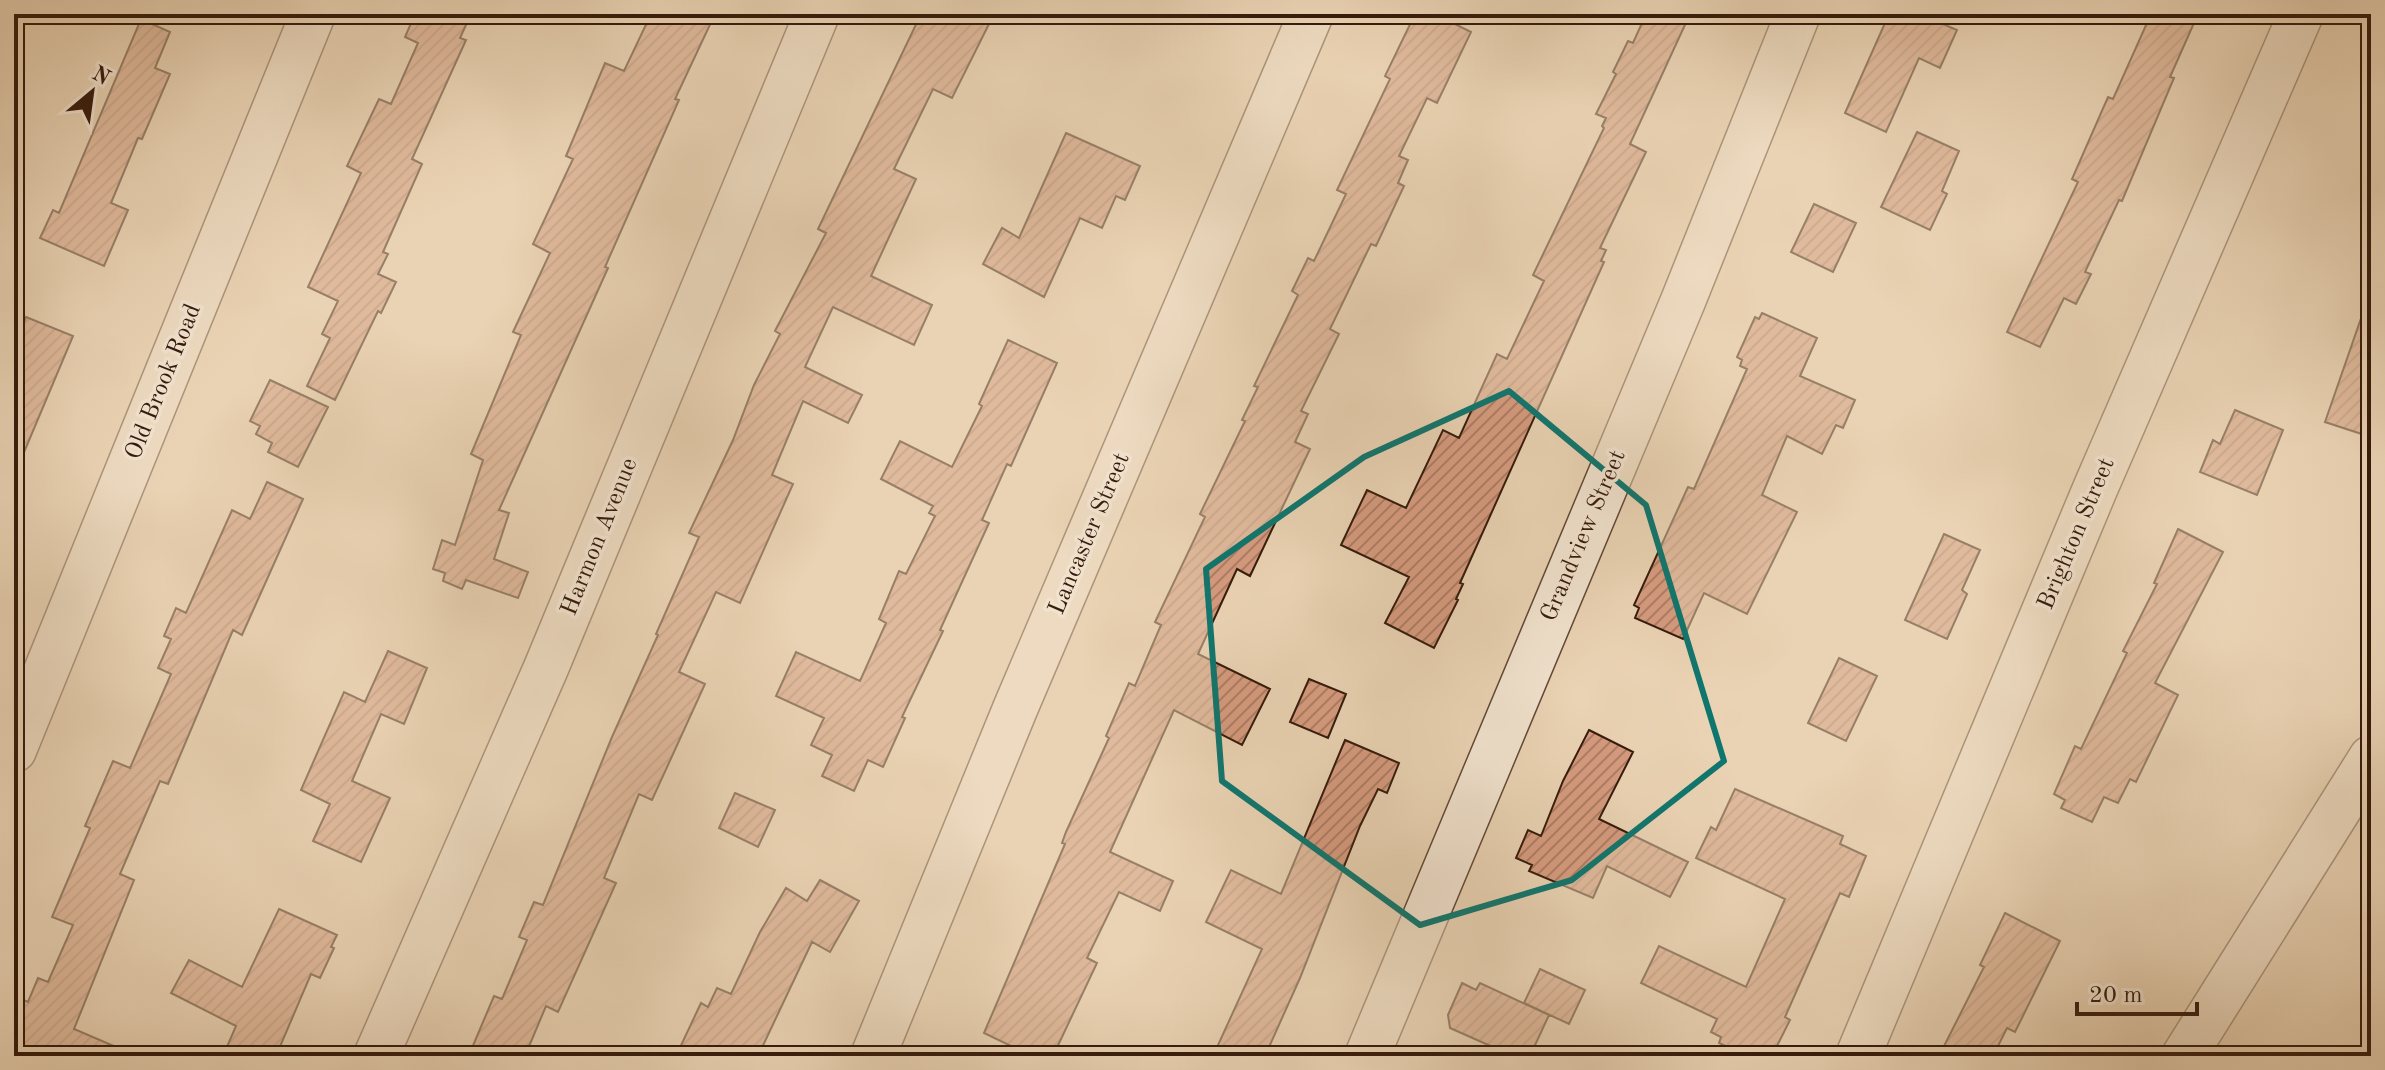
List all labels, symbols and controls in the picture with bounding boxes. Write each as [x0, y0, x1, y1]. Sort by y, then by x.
north arrow [52, 52, 132, 132]
text: N [88, 63, 114, 90]
street label: Old Brook Road [122, 301, 206, 463]
street label: Grandview Street [1537, 447, 1631, 625]
street label: Lancaster Street [1045, 450, 1135, 618]
street label: Harmon Avenue [558, 455, 642, 619]
street label: Brighton Street [2034, 455, 2120, 613]
scale bar [2077, 966, 2197, 1016]
text: 20 m [2089, 984, 2143, 1008]

